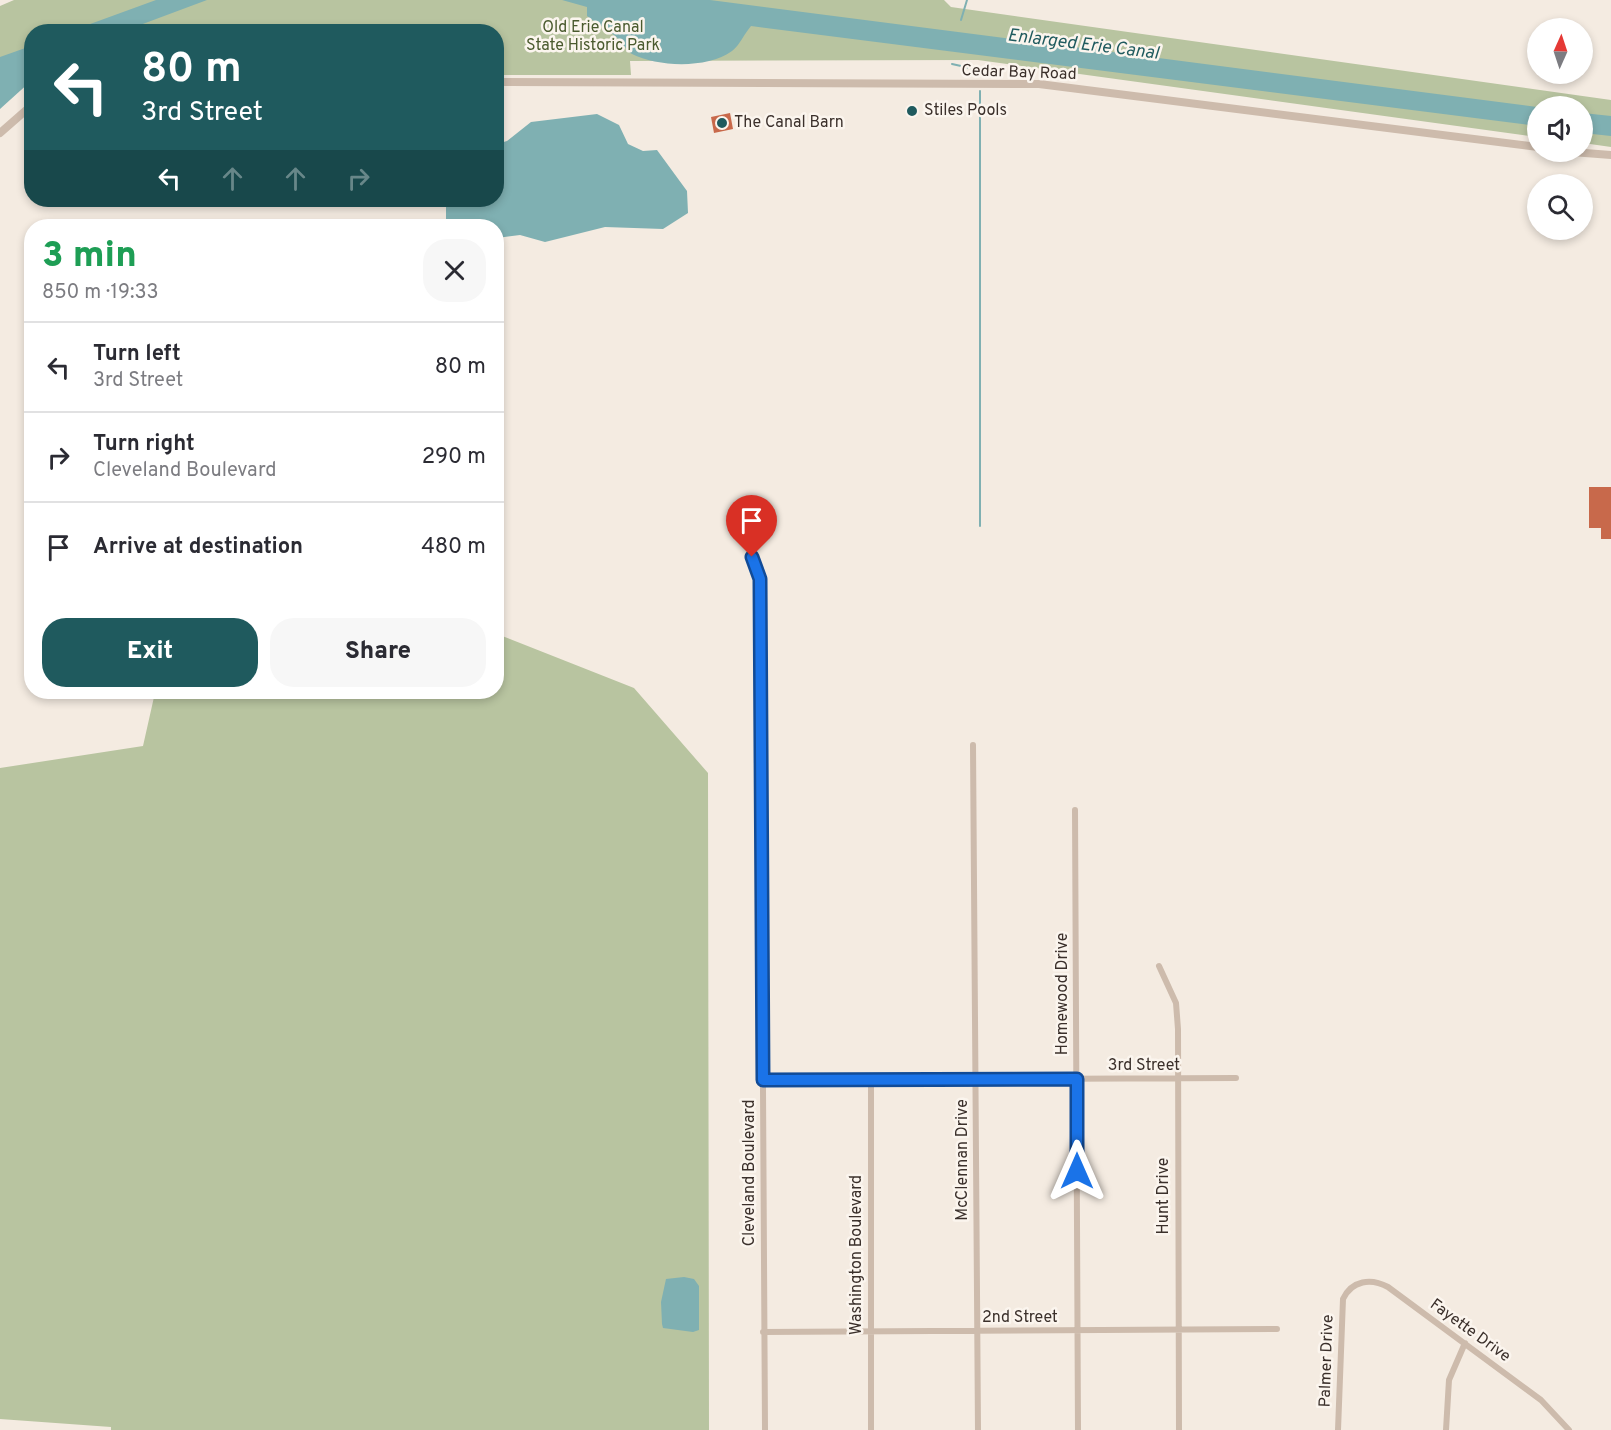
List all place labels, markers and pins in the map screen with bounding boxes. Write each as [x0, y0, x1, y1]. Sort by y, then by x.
place label: Stiles Pools [924, 101, 1007, 121]
marker: Stiles Pools [905, 104, 919, 118]
place label: The Canal Barn [734, 113, 844, 133]
marker: The Canal Barn [715, 116, 729, 130]
pin [726, 495, 777, 557]

